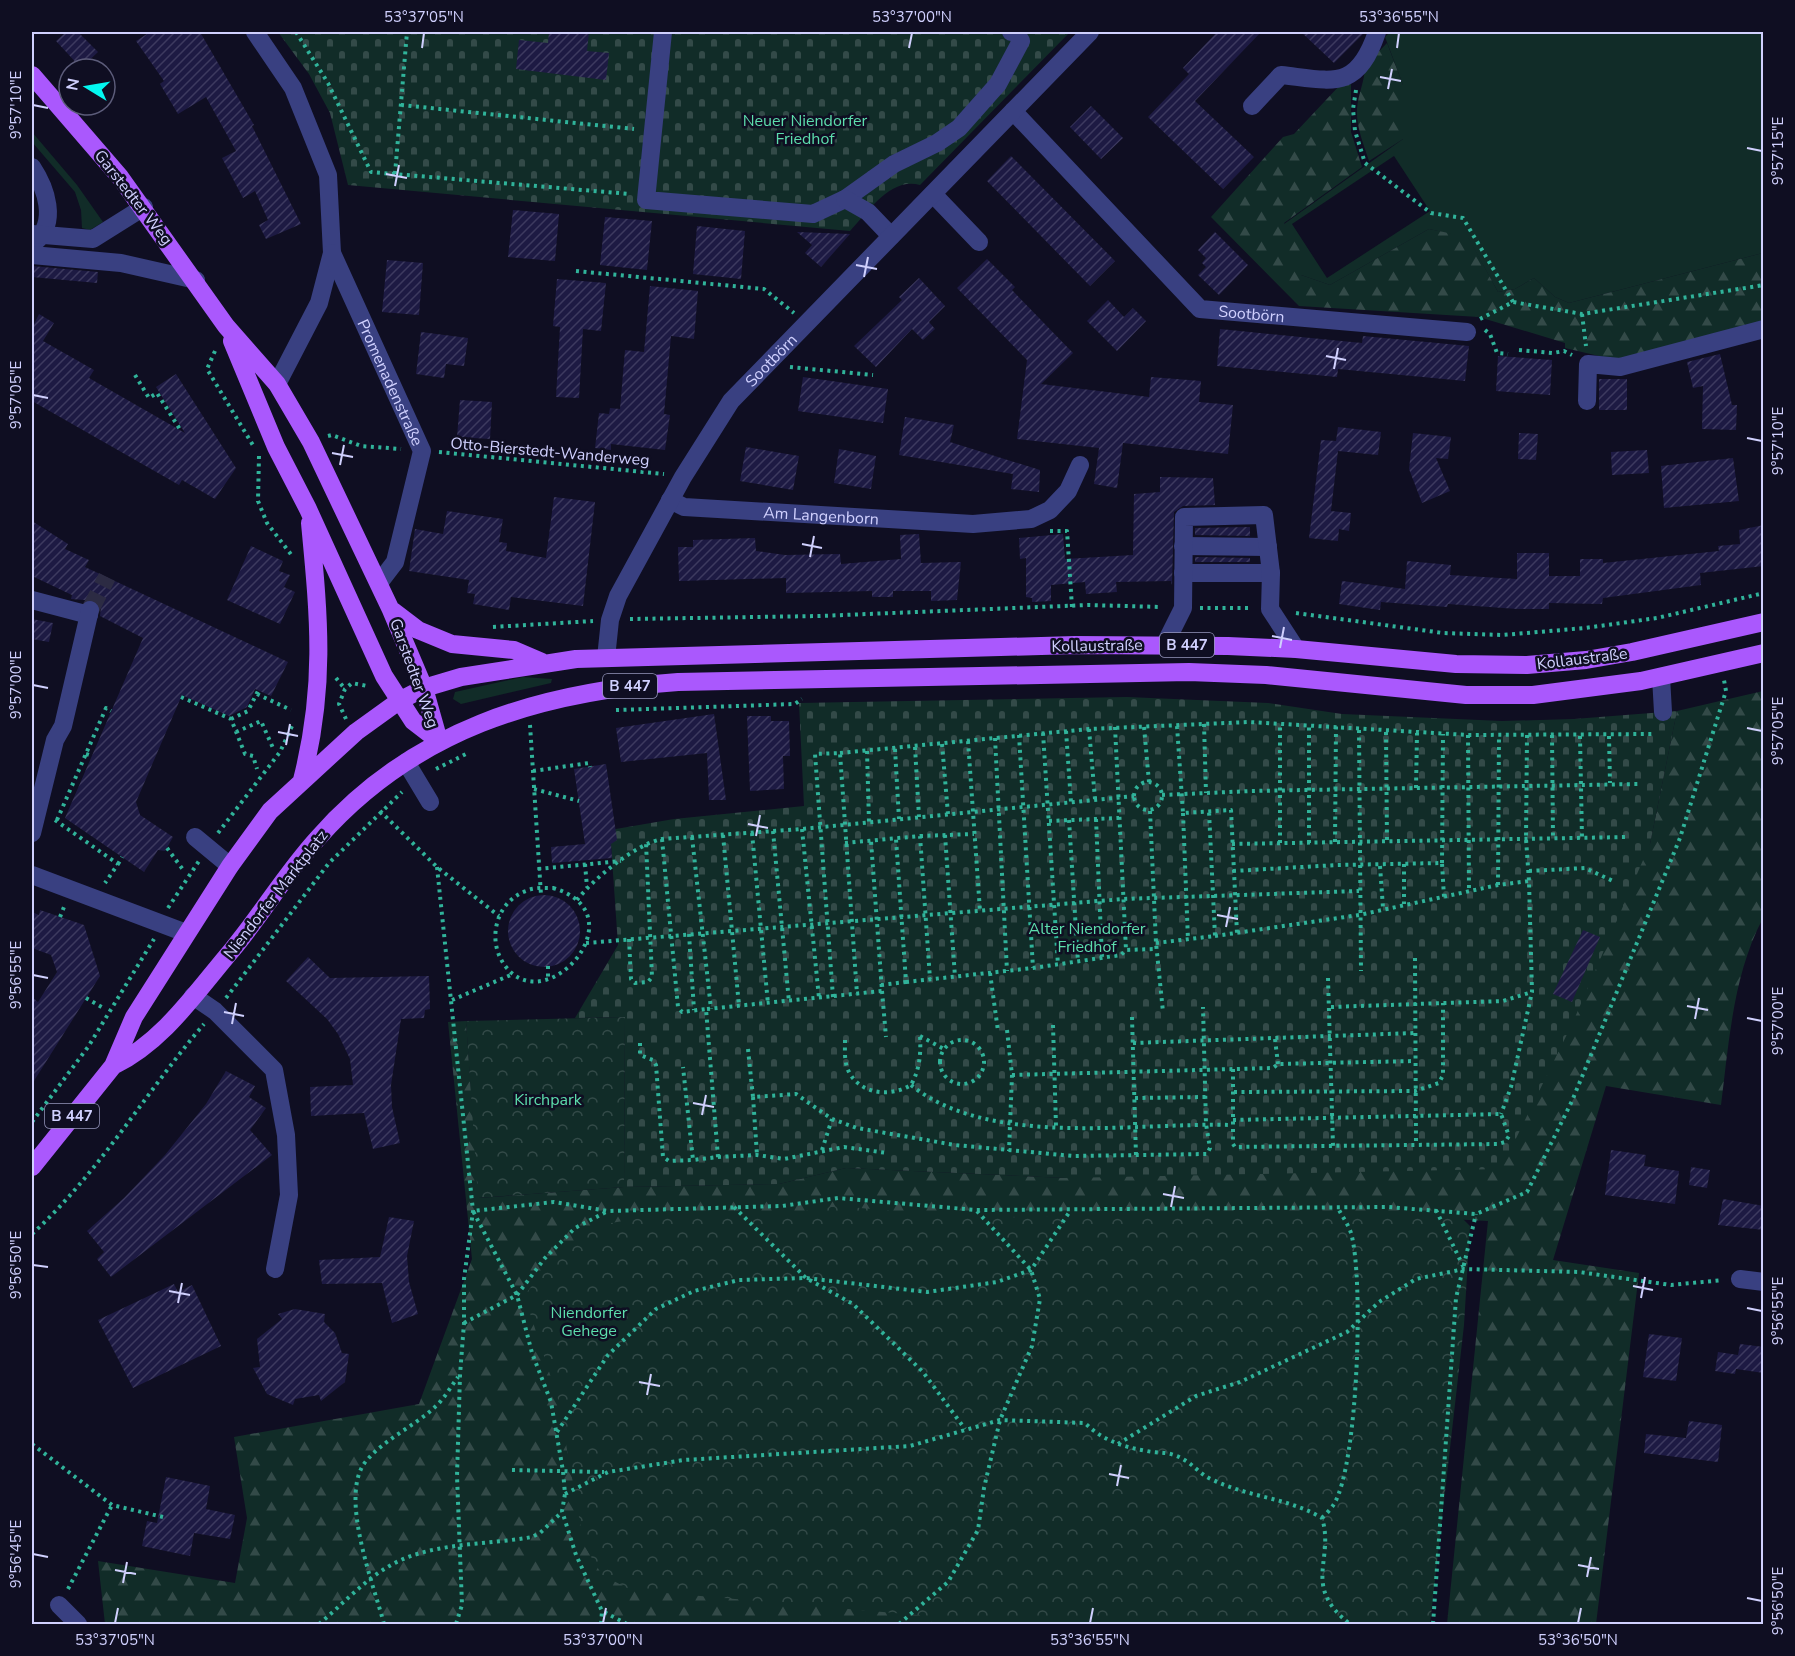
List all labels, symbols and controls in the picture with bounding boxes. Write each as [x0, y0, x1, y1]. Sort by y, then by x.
text: 53°37'05"N [384, 7, 464, 27]
text: 53°37'00"N [872, 7, 952, 27]
text: 53°36'55"N [1359, 7, 1439, 27]
north arrow [57, 57, 117, 117]
text: 9°57'10"E [6, 71, 26, 139]
text: N [61, 76, 85, 92]
park label: Neuer Niendorfer Friedhof [743, 110, 868, 150]
text: 9°57'15"E [1768, 117, 1788, 185]
street label: Garstedter Weg [89, 145, 177, 250]
street label: Sootbörn [1217, 301, 1285, 328]
street label: Promenadenstraße [351, 316, 428, 450]
street label: Sootbörn [740, 329, 802, 392]
text: 9°57'05"E [6, 361, 26, 429]
text: 9°57'10"E [1768, 407, 1788, 475]
street label: Otto-Bierstedt-Wanderweg [449, 432, 650, 472]
street label: Am Langenborn [763, 502, 880, 530]
street label: Garstedter Weg [384, 615, 444, 731]
road number: B 447 [1160, 633, 1214, 657]
street label: Kollaustraße [1051, 634, 1143, 658]
street label: Kollaustraße [1535, 643, 1629, 675]
text: 9°57'00"E [6, 651, 26, 719]
road number: B 447 [603, 674, 657, 698]
text: 9°57'05"E [1768, 697, 1788, 765]
street label: Niendorfer Marktplatz [219, 826, 333, 964]
park label: Alter Niendorfer Friedhof [1028, 918, 1146, 958]
text: 9°56'55"E [6, 941, 26, 1009]
text: 9°57'00"E [1768, 987, 1788, 1055]
park label: Kirchpark [514, 1089, 583, 1111]
road number: B 447 [45, 1104, 99, 1128]
text: 9°56'50"E [6, 1231, 26, 1299]
text: 9°56'55"E [1768, 1277, 1788, 1345]
park label: Niendorfer Gehege [551, 1302, 628, 1342]
text: 9°56'45"E [6, 1520, 26, 1588]
text: 9°56'50"E [1768, 1567, 1788, 1635]
text: 53°37'05"N [75, 1630, 155, 1650]
text: 53°37'00"N [563, 1630, 643, 1650]
text: 53°36'55"N [1050, 1630, 1130, 1650]
text: 53°36'50"N [1538, 1630, 1618, 1650]

